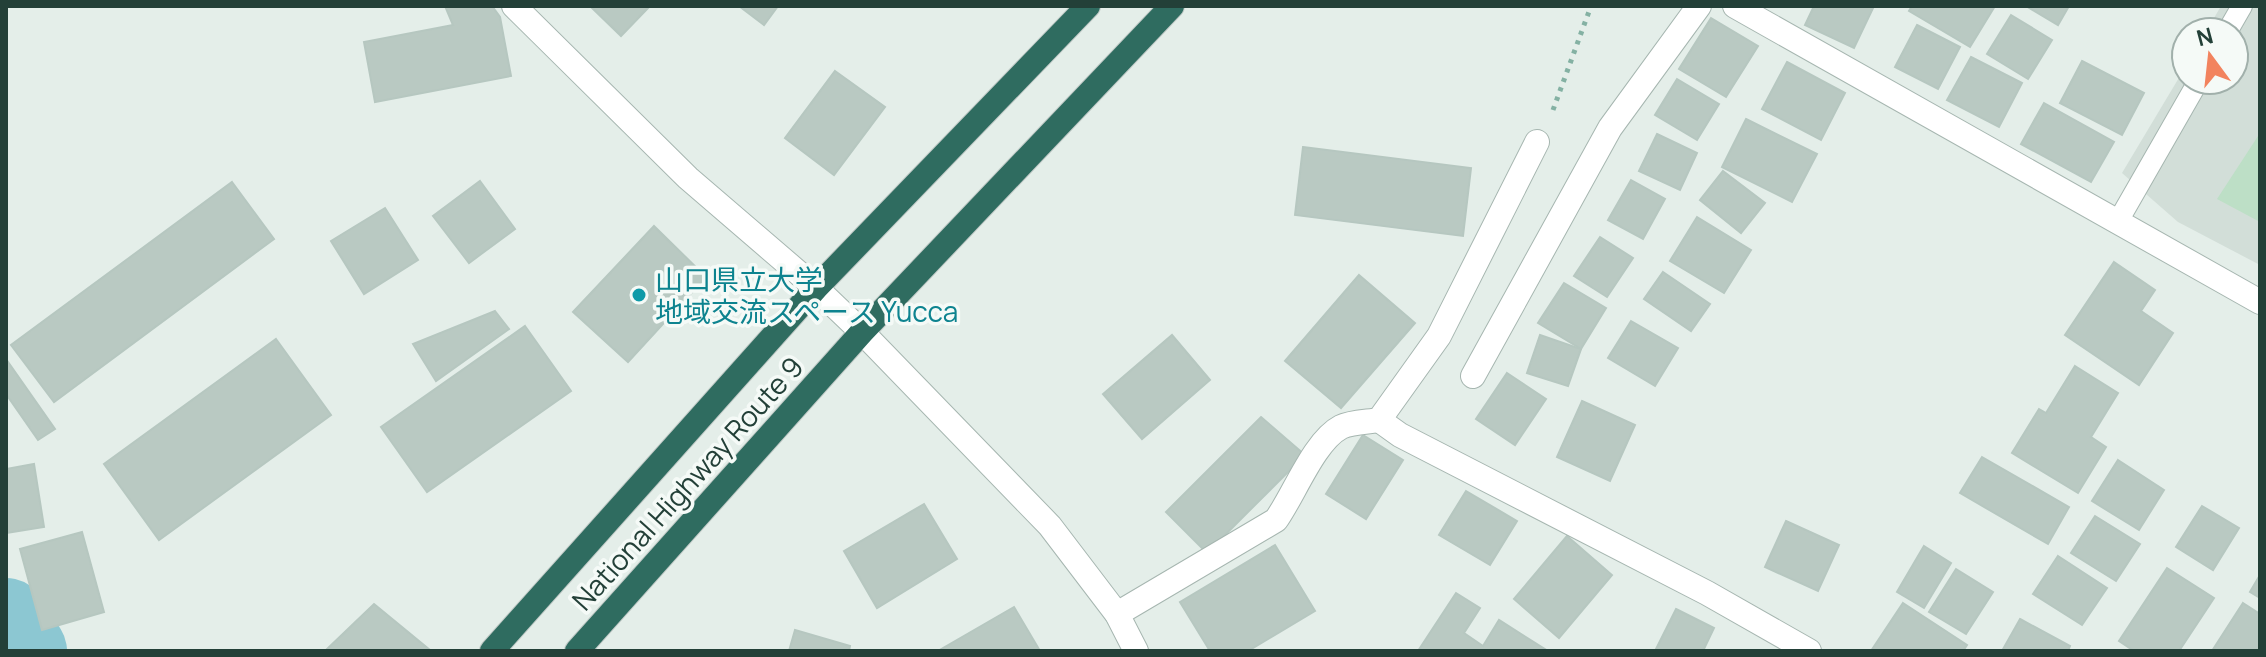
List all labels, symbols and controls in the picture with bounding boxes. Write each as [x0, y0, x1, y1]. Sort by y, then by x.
north arrow [2170, 16, 2250, 96]
text: N [2193, 20, 2216, 53]
place label: 山口県立大学 地域交流スペース Yucca [655, 260, 958, 330]
marker: 山口県立大学 地域交流スペース Yucca [630, 286, 648, 304]
street label: National Highway Route 9 [563, 348, 811, 618]

